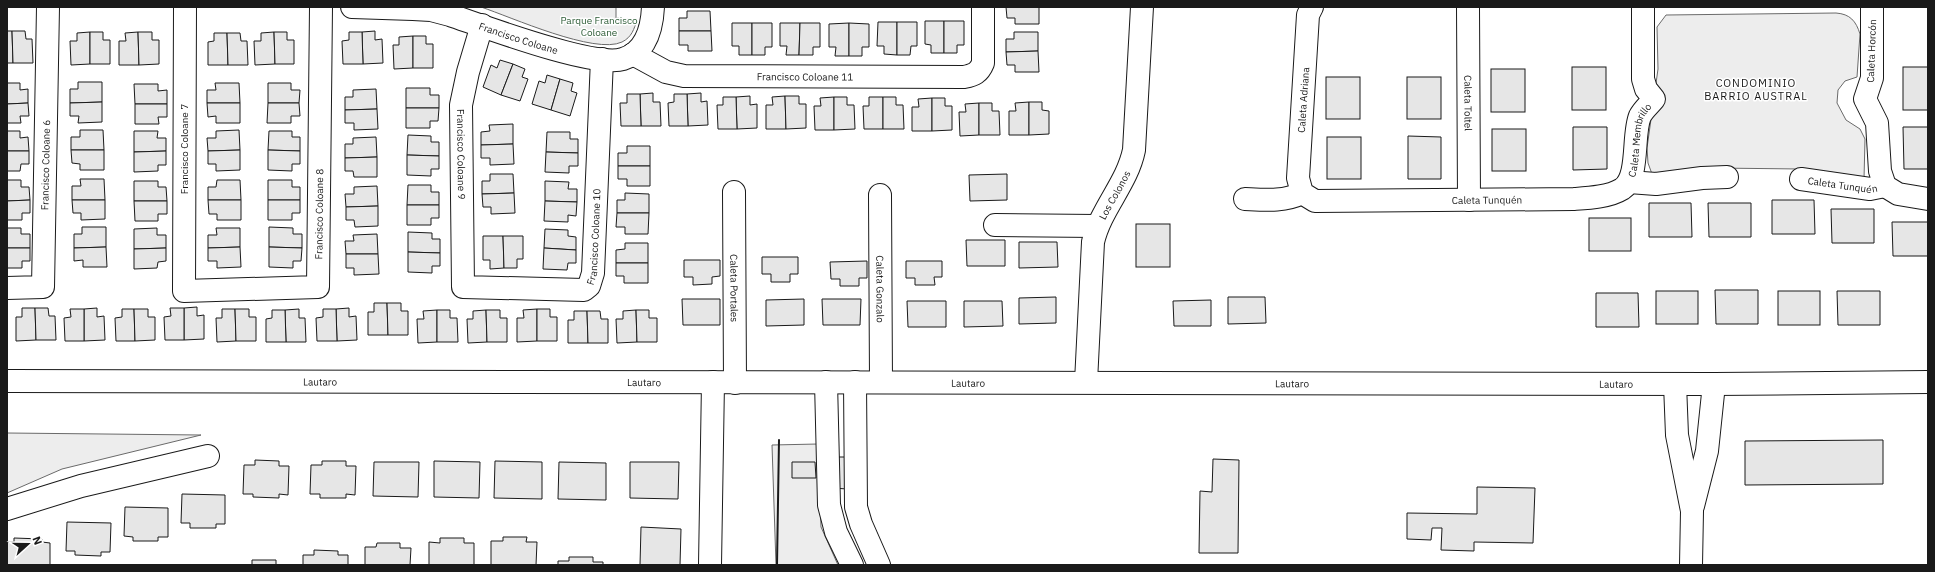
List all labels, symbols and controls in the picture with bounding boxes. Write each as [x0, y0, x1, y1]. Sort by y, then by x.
park label: Parque Francisco Coloane [560, 14, 638, 39]
street label: Caleta Horcón [1864, 19, 1879, 83]
street label: Francisco Coloane [477, 20, 560, 57]
street label: Caleta Adriana [1295, 66, 1312, 133]
street label: Francisco Coloane 11 [757, 70, 853, 84]
street label: Caleta Toltel [1461, 75, 1475, 131]
district label: CONDOMINIO BARRIO AUSTRAL [1704, 76, 1808, 103]
street label: Caleta Membrillo [1625, 100, 1655, 179]
street label: Francisco Coloane 7 [178, 104, 191, 194]
street label: Francisco Coloane 9 [454, 109, 468, 200]
street label: Francisco Coloane 6 [38, 120, 53, 210]
street label: Los Colonos [1096, 168, 1133, 222]
street label: Francisco Coloane 8 [312, 169, 326, 259]
street label: Caleta Tunquén [1807, 174, 1879, 196]
street label: Francisco Coloane 10 [584, 188, 604, 287]
street label: Caleta Tunquén [1452, 193, 1522, 207]
street label: Caleta Portales [727, 254, 741, 322]
street label: Caleta Gonzalo [873, 255, 887, 323]
street label: Lautaro [303, 376, 337, 389]
street label: Lautaro [627, 376, 661, 389]
street label: Lautaro [951, 377, 985, 390]
street label: Lautaro [1275, 377, 1309, 390]
street label: Lautaro [1599, 378, 1633, 391]
north arrow [8, 524, 48, 564]
text: N [29, 534, 45, 547]

